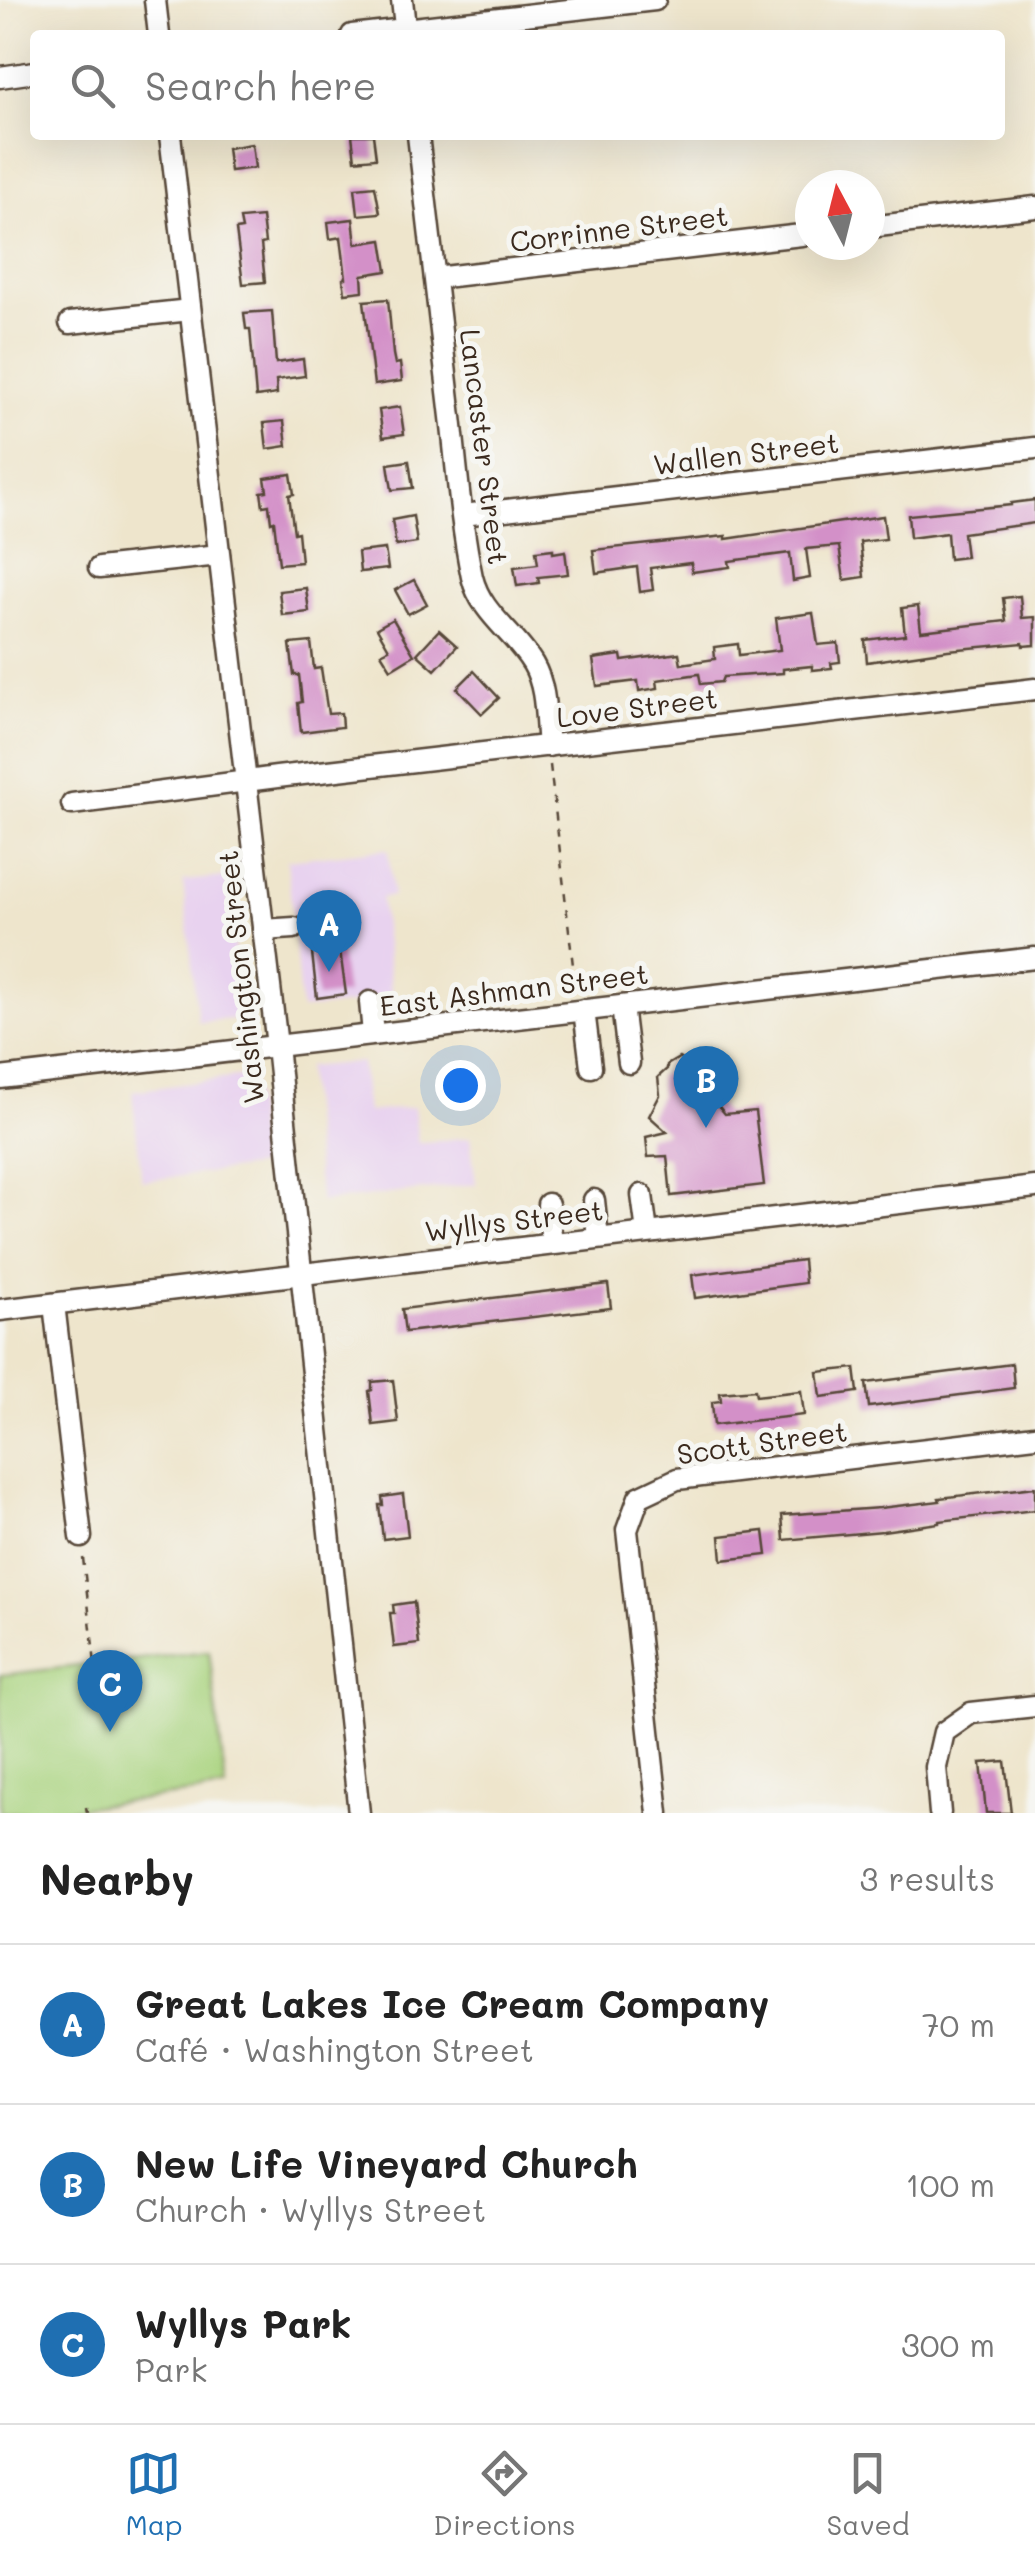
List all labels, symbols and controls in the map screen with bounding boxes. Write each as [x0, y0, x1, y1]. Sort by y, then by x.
search box [30, 30, 1005, 140]
icon: search [65, 58, 120, 113]
text: Search here [145, 60, 376, 110]
north arrow [795, 170, 885, 260]
street label: Corrinne Street [508, 197, 730, 259]
street label: Lancaster Street [453, 327, 517, 567]
street label: Wallen Street [651, 424, 841, 482]
street label: Love Street [555, 679, 719, 735]
street label: Washington Street [209, 849, 271, 1105]
pin: A [296, 890, 362, 972]
street label: East Ashman Street [377, 955, 650, 1023]
pin: B [674, 1046, 738, 1128]
your location [435, 1060, 486, 1111]
street label: Wyllys Street [423, 1191, 605, 1249]
street label: Scott Street [674, 1412, 849, 1472]
pin: C [78, 1650, 142, 1732]
text: Nearby [40, 1851, 194, 1906]
text: 3 results [859, 1857, 995, 1899]
text: Great Lakes Ice Cream Company [135, 1978, 769, 2028]
text: A [61, 2003, 84, 2045]
text: 70 m [922, 2003, 995, 2045]
text: Café · Washington Street [135, 2028, 534, 2070]
text: New Life Vineyard Church [135, 2138, 637, 2188]
text: B [62, 2163, 83, 2205]
text: 100 m [905, 2163, 995, 2205]
text: Church · Wyllys Street [135, 2188, 486, 2230]
text: Wyllys Park [135, 2298, 352, 2348]
text: C [61, 2323, 84, 2365]
text: 300 m [901, 2323, 995, 2365]
text: Park [135, 2348, 208, 2390]
tab: Map [125, 2446, 182, 2542]
tab: Directions [433, 2446, 576, 2542]
tab: Saved [826, 2446, 910, 2542]

